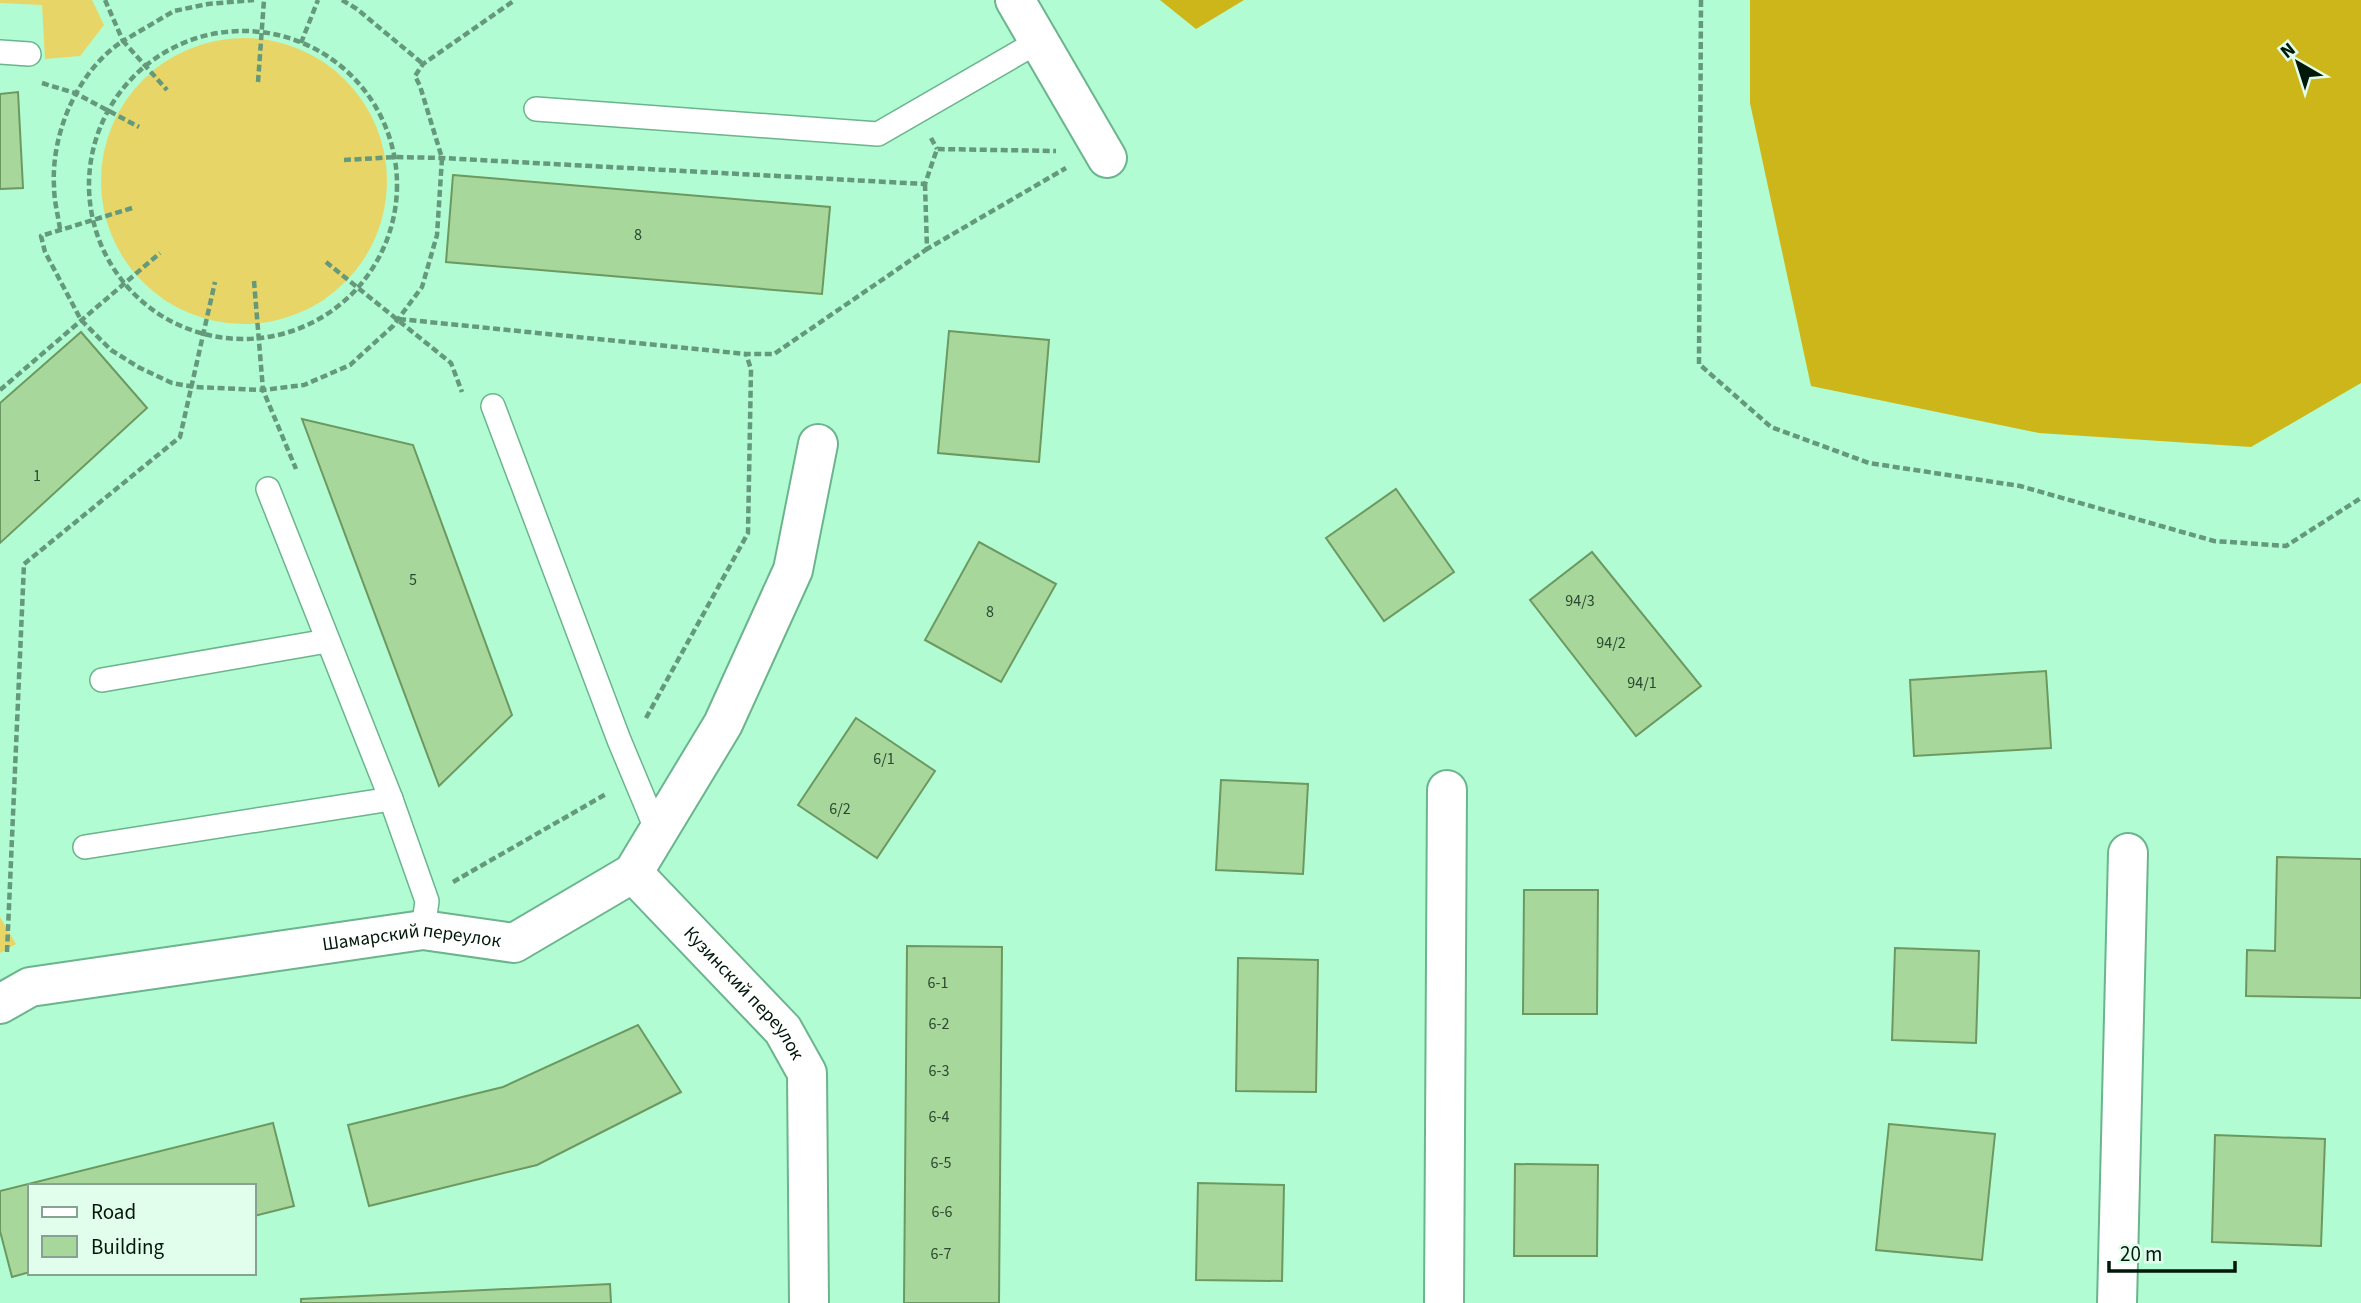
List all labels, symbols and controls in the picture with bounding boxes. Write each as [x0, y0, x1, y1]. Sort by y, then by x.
north arrow [2263, 28, 2333, 98]
text: N [2275, 36, 2302, 65]
house number: 8 [634, 224, 642, 246]
house number: 1 [33, 465, 41, 487]
house number: 5 [409, 569, 417, 591]
house number: 94/3 [1565, 590, 1595, 612]
house number: 8 [986, 601, 994, 623]
house number: 94/2 [1596, 632, 1626, 654]
house number: 94/1 [1627, 672, 1657, 694]
house number: 6/1 [873, 748, 895, 770]
house number: 6/2 [829, 798, 851, 820]
street label: Шамарский переулок [320, 917, 503, 958]
street label: Кузинский переулок [677, 920, 811, 1066]
house number: 6-1 [928, 972, 948, 994]
house number: 6-2 [929, 1013, 949, 1035]
house number: 6-3 [929, 1060, 949, 1082]
house number: 6-4 [929, 1106, 949, 1128]
house number: 6-5 [931, 1152, 951, 1174]
legend [28, 1184, 256, 1275]
text: Road [91, 1197, 136, 1227]
house number: 6-6 [932, 1201, 952, 1223]
scale bar [2109, 1230, 2235, 1274]
text: Building [91, 1232, 165, 1262]
text: 20 m [2120, 1239, 2162, 1269]
house number: 6-7 [931, 1243, 951, 1265]

